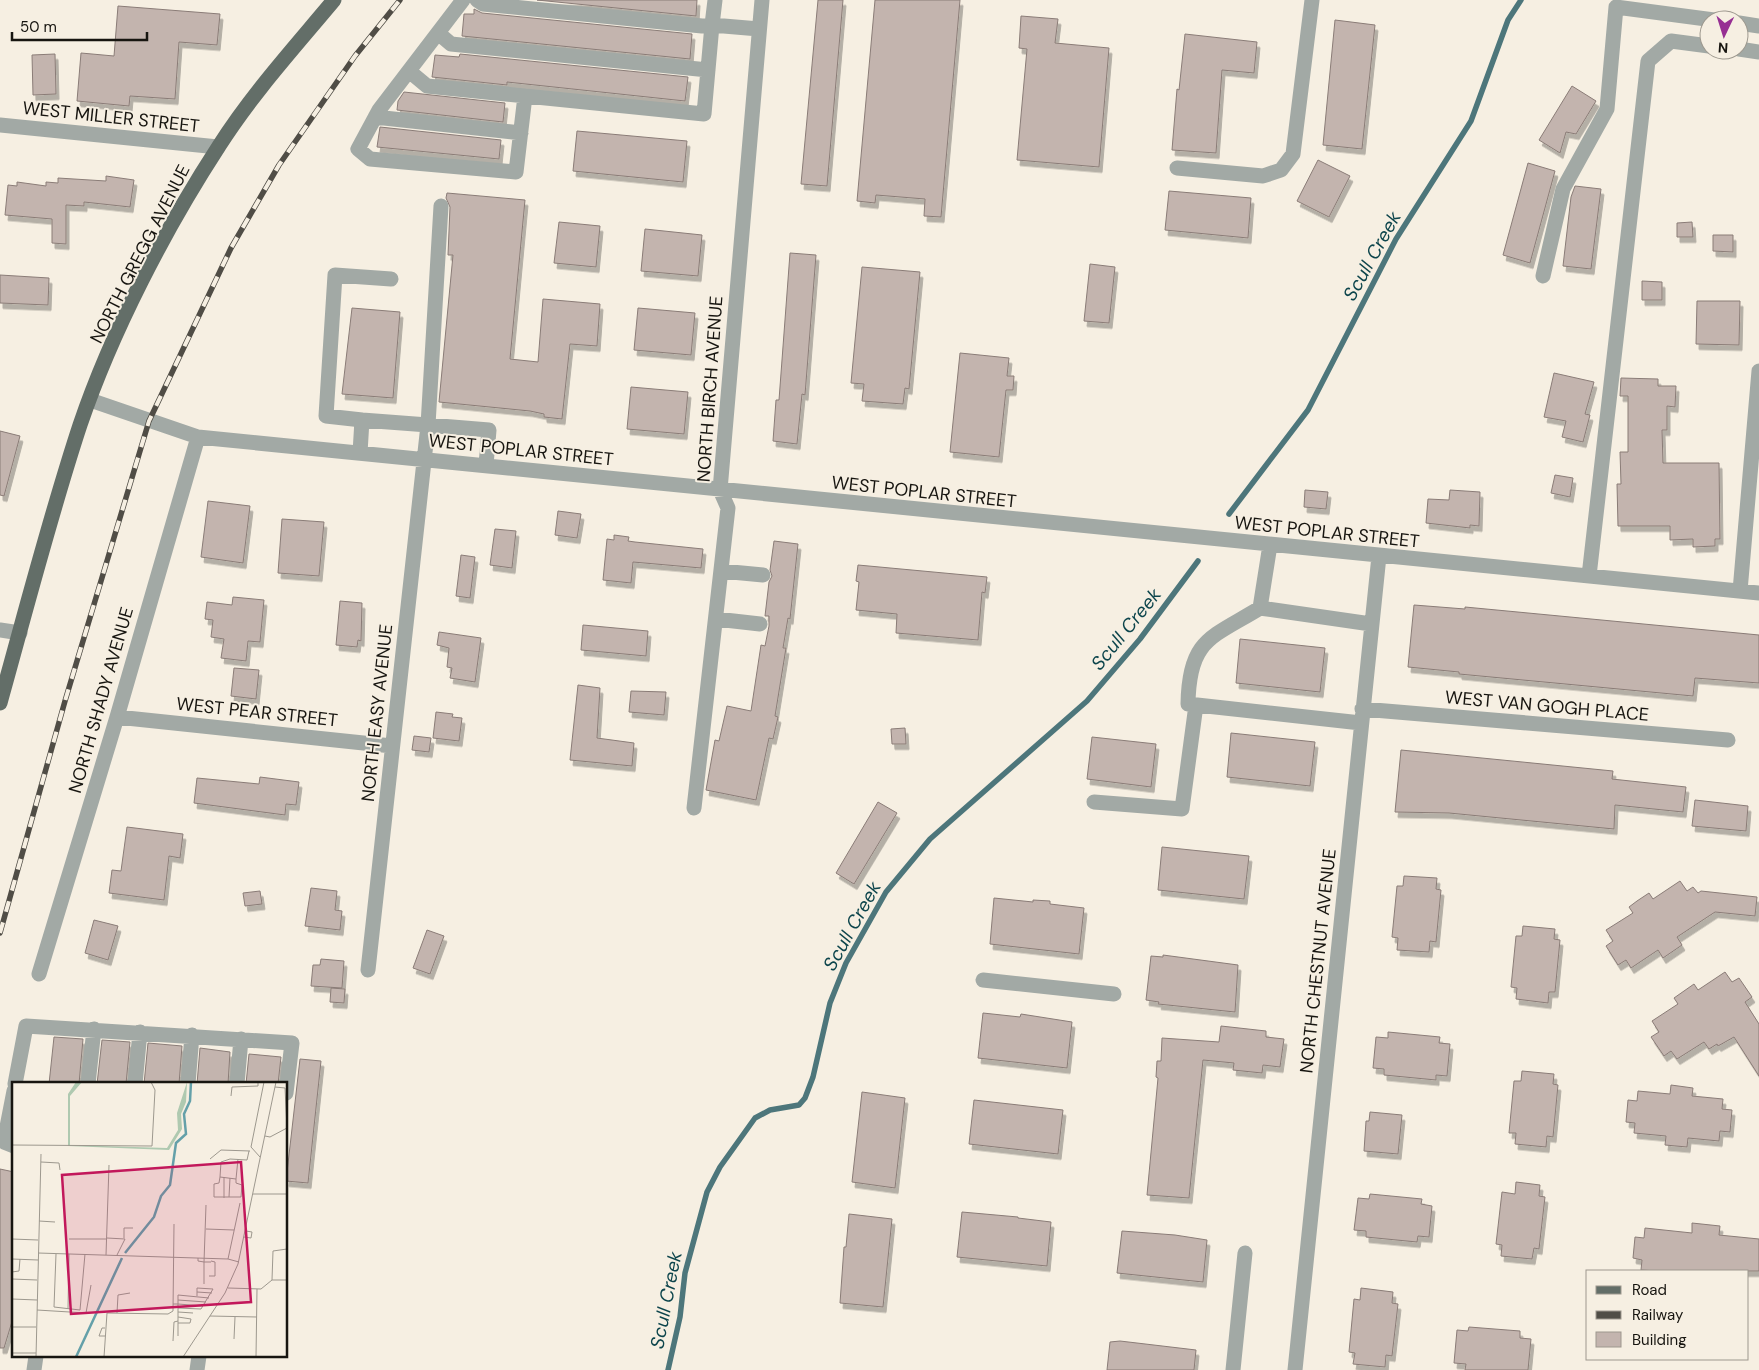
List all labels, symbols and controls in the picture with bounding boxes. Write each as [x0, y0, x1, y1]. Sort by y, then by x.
scale bar [12, 10, 148, 42]
north arrow [1699, 10, 1749, 60]
text: 50 m [20, 17, 57, 37]
text: N [1717, 39, 1729, 57]
street label: WEST MILLER STREET [21, 96, 201, 138]
street label: NORTH GREGG AVENUE [84, 161, 196, 347]
water label: Scull Creek [1337, 207, 1407, 305]
street label: NORTH BIRCH AVENUE [692, 295, 728, 483]
street label: WEST POPLAR STREET [427, 428, 615, 472]
street label: WEST POPLAR STREET [830, 470, 1018, 514]
street label: WEST POPLAR STREET [1233, 510, 1421, 554]
water label: Scull Creek [1085, 583, 1167, 675]
street label: NORTH SHADY AVENUE [63, 604, 139, 796]
street label: NORTH EASY AVENUE [356, 623, 398, 803]
street label: WEST VAN GOGH PLACE [1444, 685, 1650, 727]
street label: WEST PEAR STREET [175, 692, 339, 732]
street label: NORTH CHESTNUT AVENUE [1294, 848, 1342, 1074]
water label: Scull Creek [817, 877, 887, 975]
inset map [12, 1082, 288, 1358]
water label: Scull Creek [644, 1249, 688, 1351]
legend [1586, 1270, 1749, 1360]
text: Road [1632, 1280, 1667, 1300]
text: Railway [1632, 1305, 1684, 1325]
text: Building [1632, 1330, 1687, 1350]

